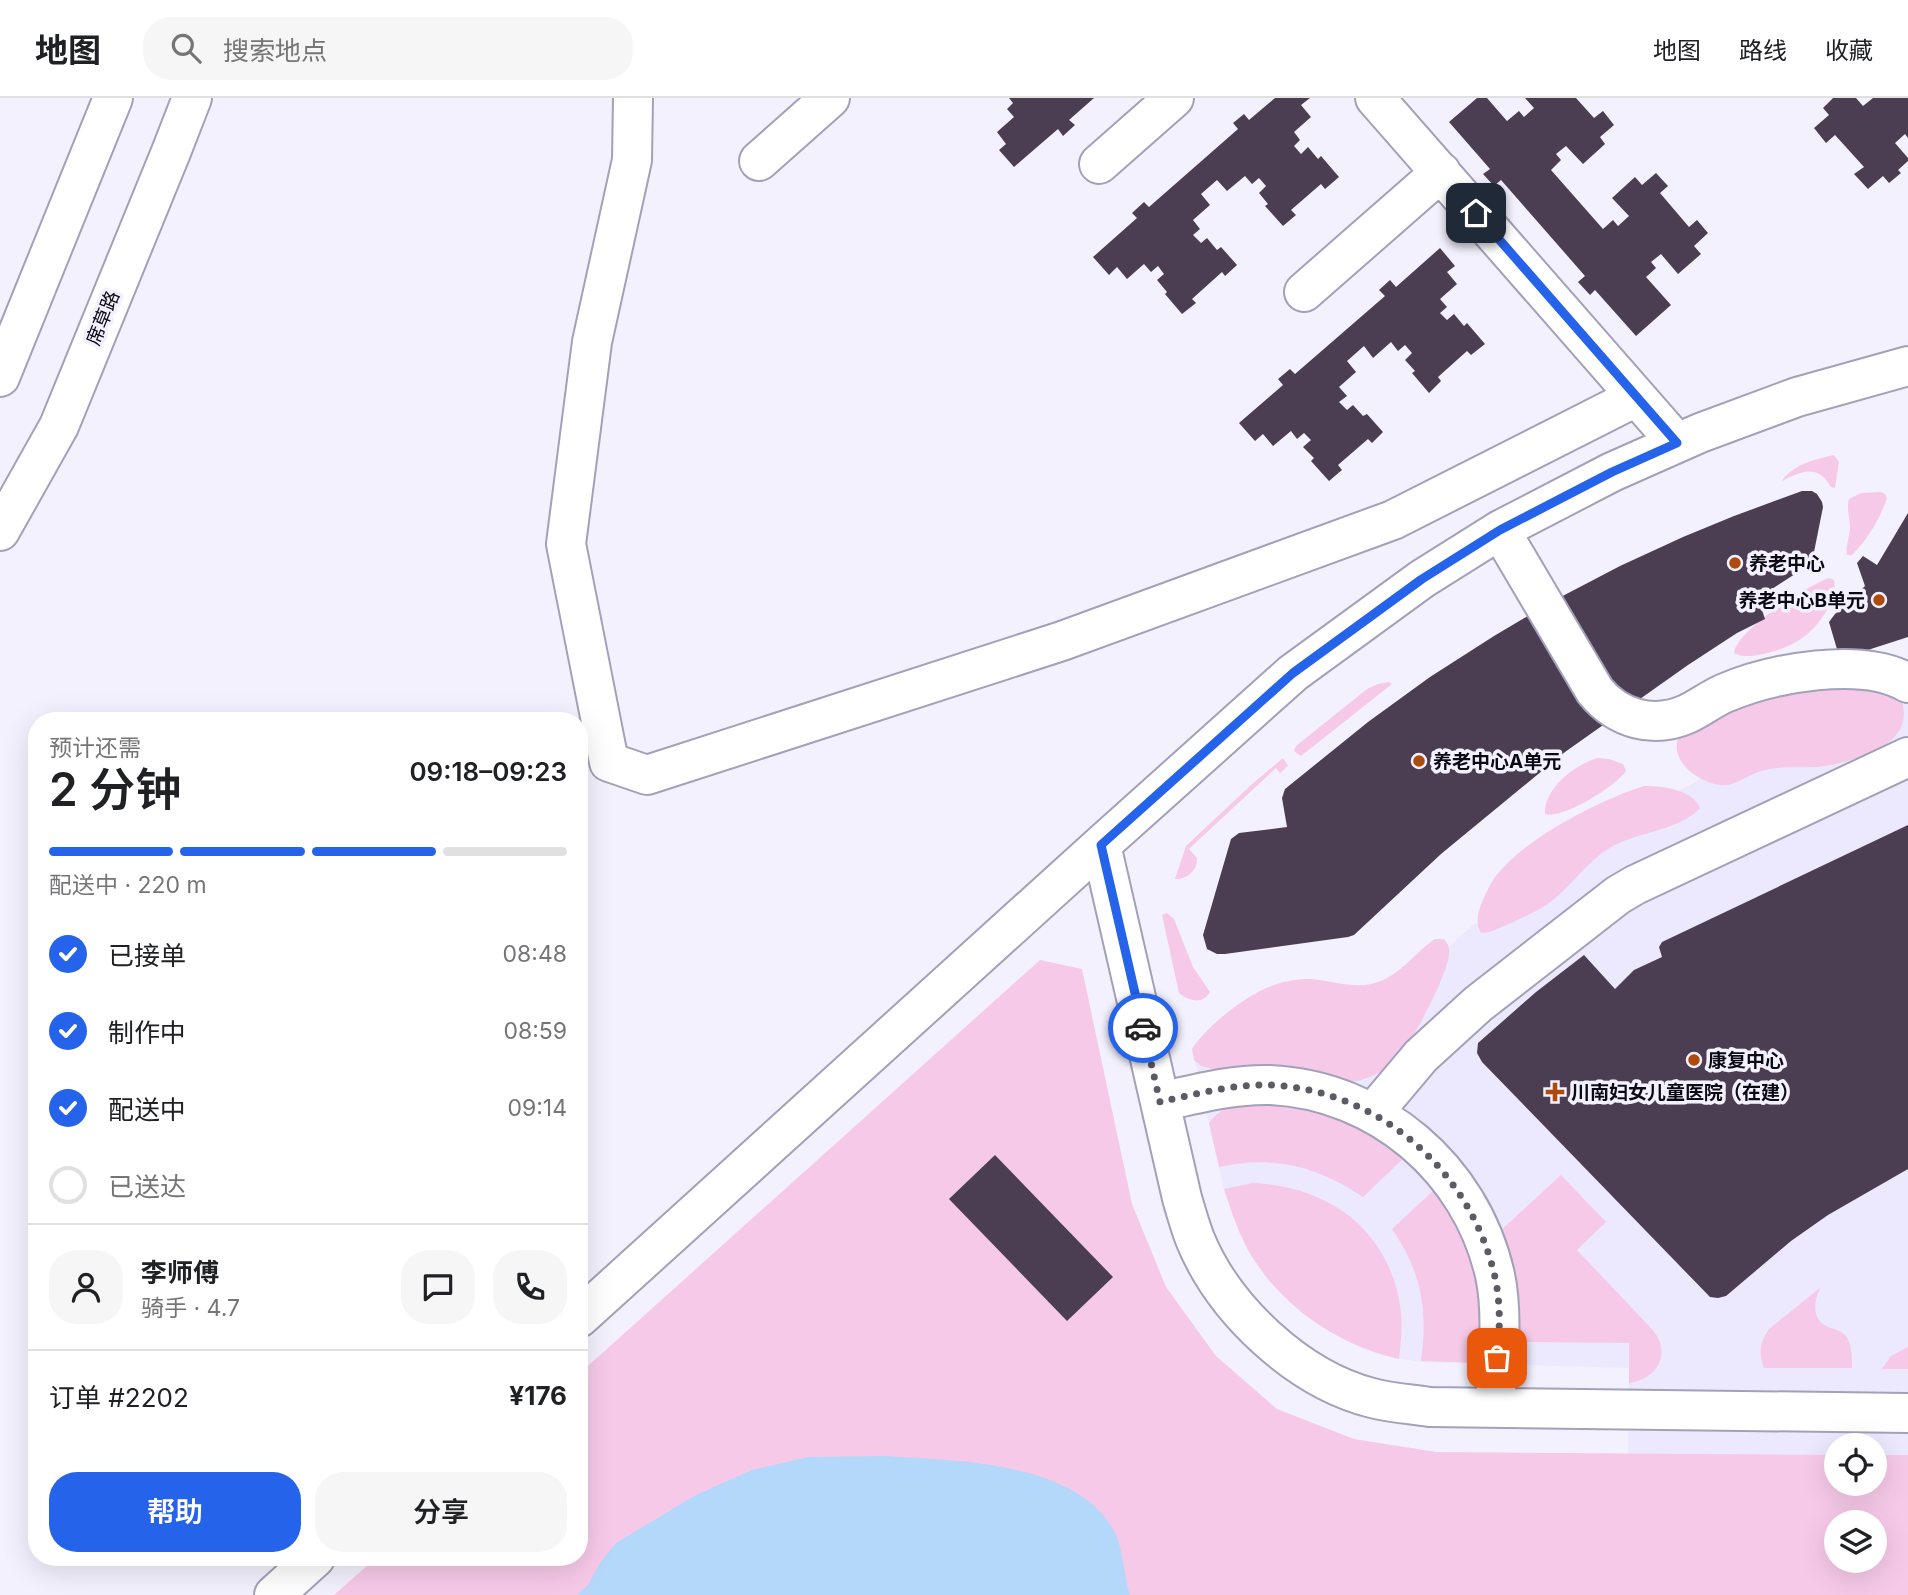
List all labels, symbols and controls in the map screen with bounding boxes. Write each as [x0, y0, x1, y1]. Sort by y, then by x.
search box [143, 17, 633, 80]
icon: search [167, 29, 205, 67]
text: 地图 [35, 30, 101, 70]
text: 搜索地点 [223, 35, 327, 66]
text: 地图 [1653, 36, 1701, 65]
text: 路线 [1739, 36, 1787, 65]
text: 收藏 [1825, 36, 1873, 65]
pin [1446, 183, 1506, 243]
icon: home [1457, 194, 1495, 232]
street label: 席草路 [82, 287, 124, 349]
place label: 养老中心 [1749, 552, 1825, 575]
marker: 养老中心 [1727, 555, 1743, 571]
place label: 养老中心B单元 [1738, 589, 1865, 612]
marker: 养老中心B单元 [1871, 592, 1887, 608]
text: 预计还需 [49, 734, 141, 762]
place label: 养老中心A单元 [1433, 750, 1561, 773]
marker: 养老中心A单元 [1411, 753, 1427, 769]
text: 09:18–09:23 [409, 756, 567, 787]
text: 2 分钟 [49, 761, 181, 817]
text: 配送中 · 220 m [49, 871, 207, 899]
icon: check [49, 935, 87, 973]
text: 已接单 [108, 940, 186, 971]
text: 08:48 [503, 940, 567, 968]
courier [1108, 993, 1178, 1063]
icon: car [1124, 1009, 1162, 1047]
icon: check [49, 1012, 87, 1050]
text: 制作中 [108, 1017, 186, 1048]
text: 08:59 [503, 1017, 567, 1045]
place label: 康复中心 [1708, 1049, 1784, 1072]
marker: 康复中心 [1686, 1052, 1702, 1068]
place label: 川南妇女儿童医院（在建） [1571, 1081, 1799, 1104]
marker: 川南妇女儿童医院（在建） [1545, 1082, 1565, 1102]
icon: check [49, 1089, 87, 1127]
text: 配送中 [108, 1094, 186, 1125]
text: 09:14 [507, 1094, 567, 1122]
text: 已送达 [108, 1171, 186, 1202]
button: person [49, 1250, 123, 1324]
button: chat [401, 1250, 475, 1324]
button: phone [493, 1250, 567, 1324]
text: 李师傅 [141, 1257, 219, 1288]
text: 骑手 · 4.7 [141, 1294, 240, 1322]
pin [1467, 1328, 1527, 1388]
icon: bag [1478, 1339, 1516, 1377]
text: ¥176 [509, 1380, 567, 1411]
text: 订单 #2202 [49, 1382, 189, 1413]
map controls [1824, 1433, 1887, 1573]
button: locate [1824, 1433, 1887, 1496]
button: 帮助 [49, 1472, 301, 1552]
button: 分享 [315, 1472, 567, 1552]
button: layers [1824, 1510, 1887, 1573]

